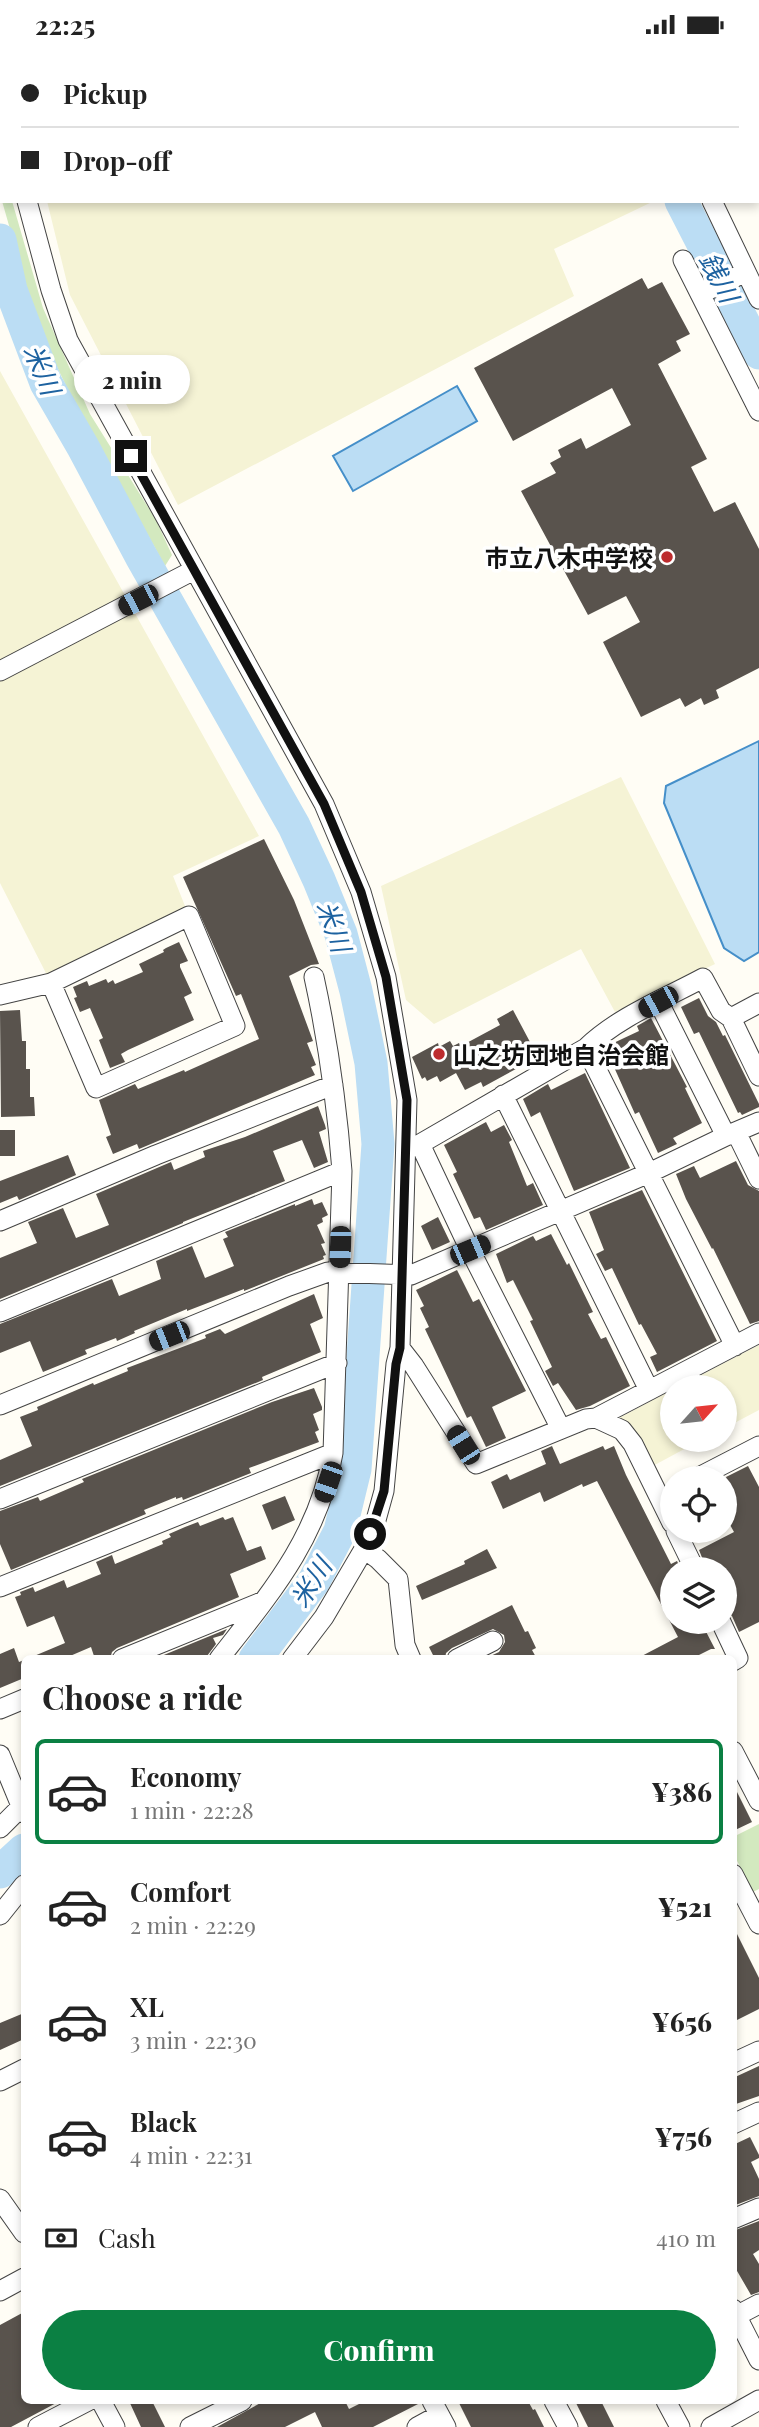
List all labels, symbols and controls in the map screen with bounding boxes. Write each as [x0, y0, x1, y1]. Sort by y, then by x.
text: 22:25 [35, 7, 95, 42]
text: Pickup [63, 76, 147, 111]
text: Drop-off [63, 143, 170, 178]
water label: 銭川 [693, 246, 749, 311]
water label: 米川 [17, 338, 70, 403]
callout: 2 min [73, 355, 189, 403]
text: 2 min [102, 364, 162, 395]
route end [115, 440, 147, 472]
place label: 市立八木中学校 [485, 541, 653, 573]
marker: 市立八木中学校 [659, 549, 675, 565]
car [115, 581, 162, 619]
water label: 米川 [310, 896, 361, 959]
car [635, 983, 682, 1021]
place label: 山之坊団地自治会館 [453, 1038, 669, 1070]
marker: 山之坊団地自治会館 [431, 1046, 447, 1062]
car [329, 1226, 352, 1268]
car [447, 1232, 494, 1268]
car [146, 1318, 193, 1354]
north arrow [660, 1375, 737, 1453]
map controls [660, 1375, 737, 1634]
car [443, 1422, 484, 1468]
car [312, 1459, 345, 1505]
button: locate [660, 1466, 737, 1543]
route start [354, 1518, 386, 1550]
water label: 米川 [281, 1548, 340, 1613]
button: layers [660, 1557, 737, 1634]
text: Choose a ride [42, 1675, 243, 1718]
text: Economy [130, 1759, 241, 1794]
icon: car [46, 1760, 109, 1823]
text: ¥386 [651, 1774, 712, 1809]
text: 1 min · 22:28 [130, 1794, 254, 1825]
text: Comfort [130, 1874, 231, 1909]
icon: car [46, 1875, 109, 1938]
text: ¥521 [658, 1889, 712, 1924]
text: 2 min · 22:29 [130, 1909, 256, 1940]
text: XL [130, 1989, 164, 2024]
icon: car [46, 1990, 109, 2053]
text: ¥656 [652, 2004, 712, 2039]
text: 3 min · 22:30 [130, 2024, 257, 2055]
text: Black [130, 2104, 197, 2139]
icon: car [46, 2105, 109, 2168]
text: ¥756 [655, 2119, 712, 2154]
text: 4 min · 22:31 [130, 2139, 253, 2170]
icon: cash [42, 2219, 80, 2257]
text: Cash [98, 2220, 156, 2255]
text: 410 m [656, 2222, 716, 2253]
button: Confirm [42, 2310, 716, 2390]

